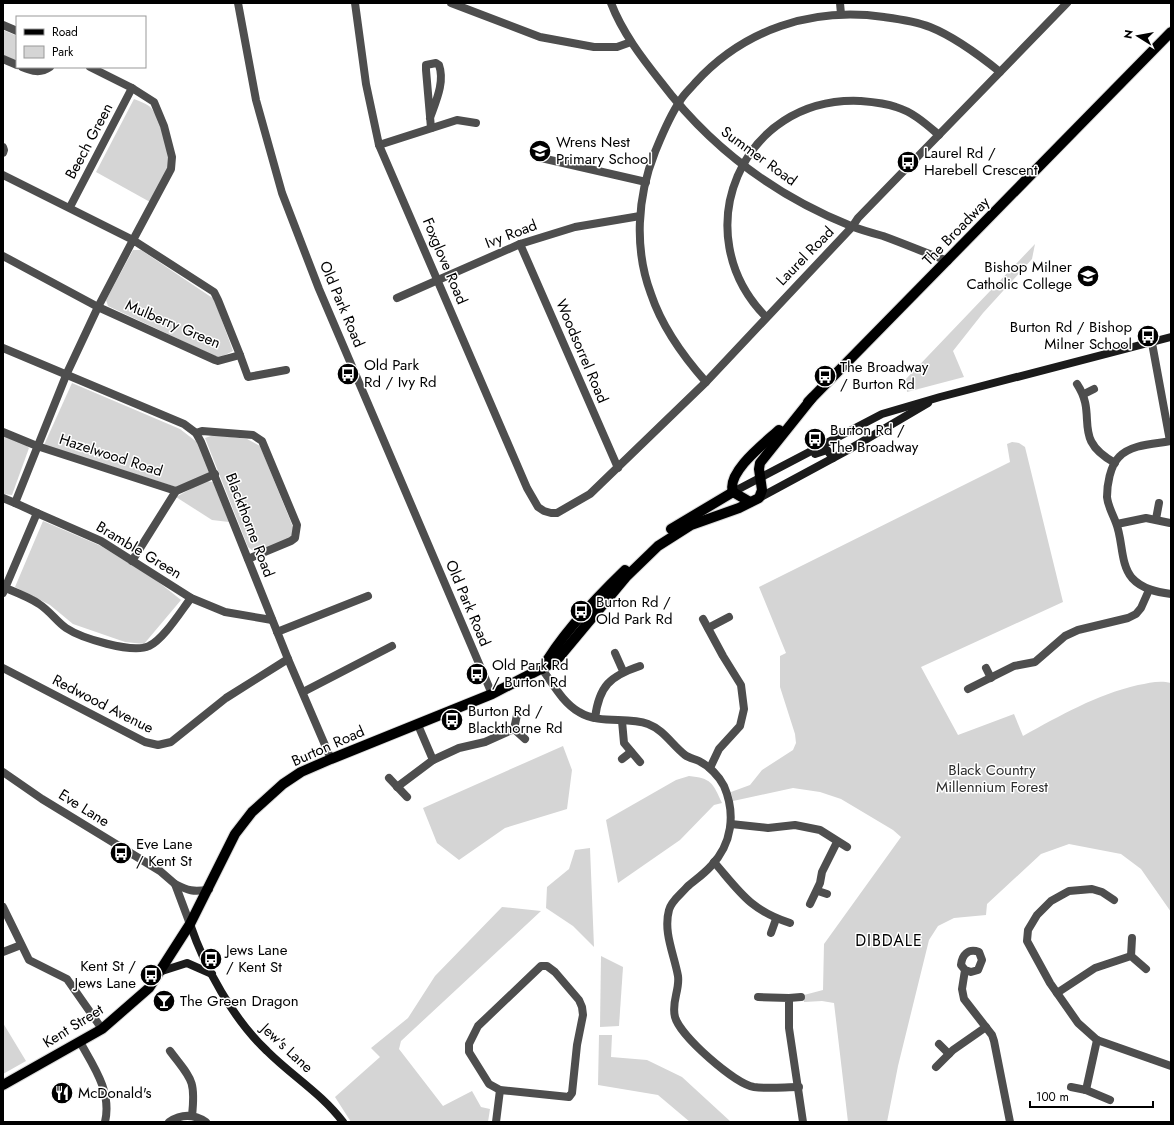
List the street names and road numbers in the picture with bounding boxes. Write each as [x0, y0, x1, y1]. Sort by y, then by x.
street label: Beech Green [60, 99, 118, 183]
street label: Summer Road [716, 121, 802, 191]
street label: The Broadway [917, 191, 995, 270]
street label: Foxglove Road [417, 214, 473, 308]
street label: Ivy Road [482, 214, 540, 254]
street label: Laurel Road [771, 221, 839, 291]
street label: Old Park Road [314, 257, 370, 351]
street label: Mulberry Green [122, 294, 224, 354]
street label: Woodsorrel Road [550, 296, 614, 406]
street label: Hazelwood Road [56, 428, 166, 482]
street label: Blackthorne Road [220, 470, 280, 580]
street label: Bramble Green [92, 516, 186, 584]
street label: Old Park Road [440, 556, 496, 650]
street label: Redwood Avenue [49, 669, 158, 739]
street label: Burton Road [288, 720, 368, 772]
street label: Eve Lane [54, 784, 114, 832]
street label: Kent Street [39, 999, 108, 1053]
street label: Jew's Lane [255, 1017, 318, 1078]

